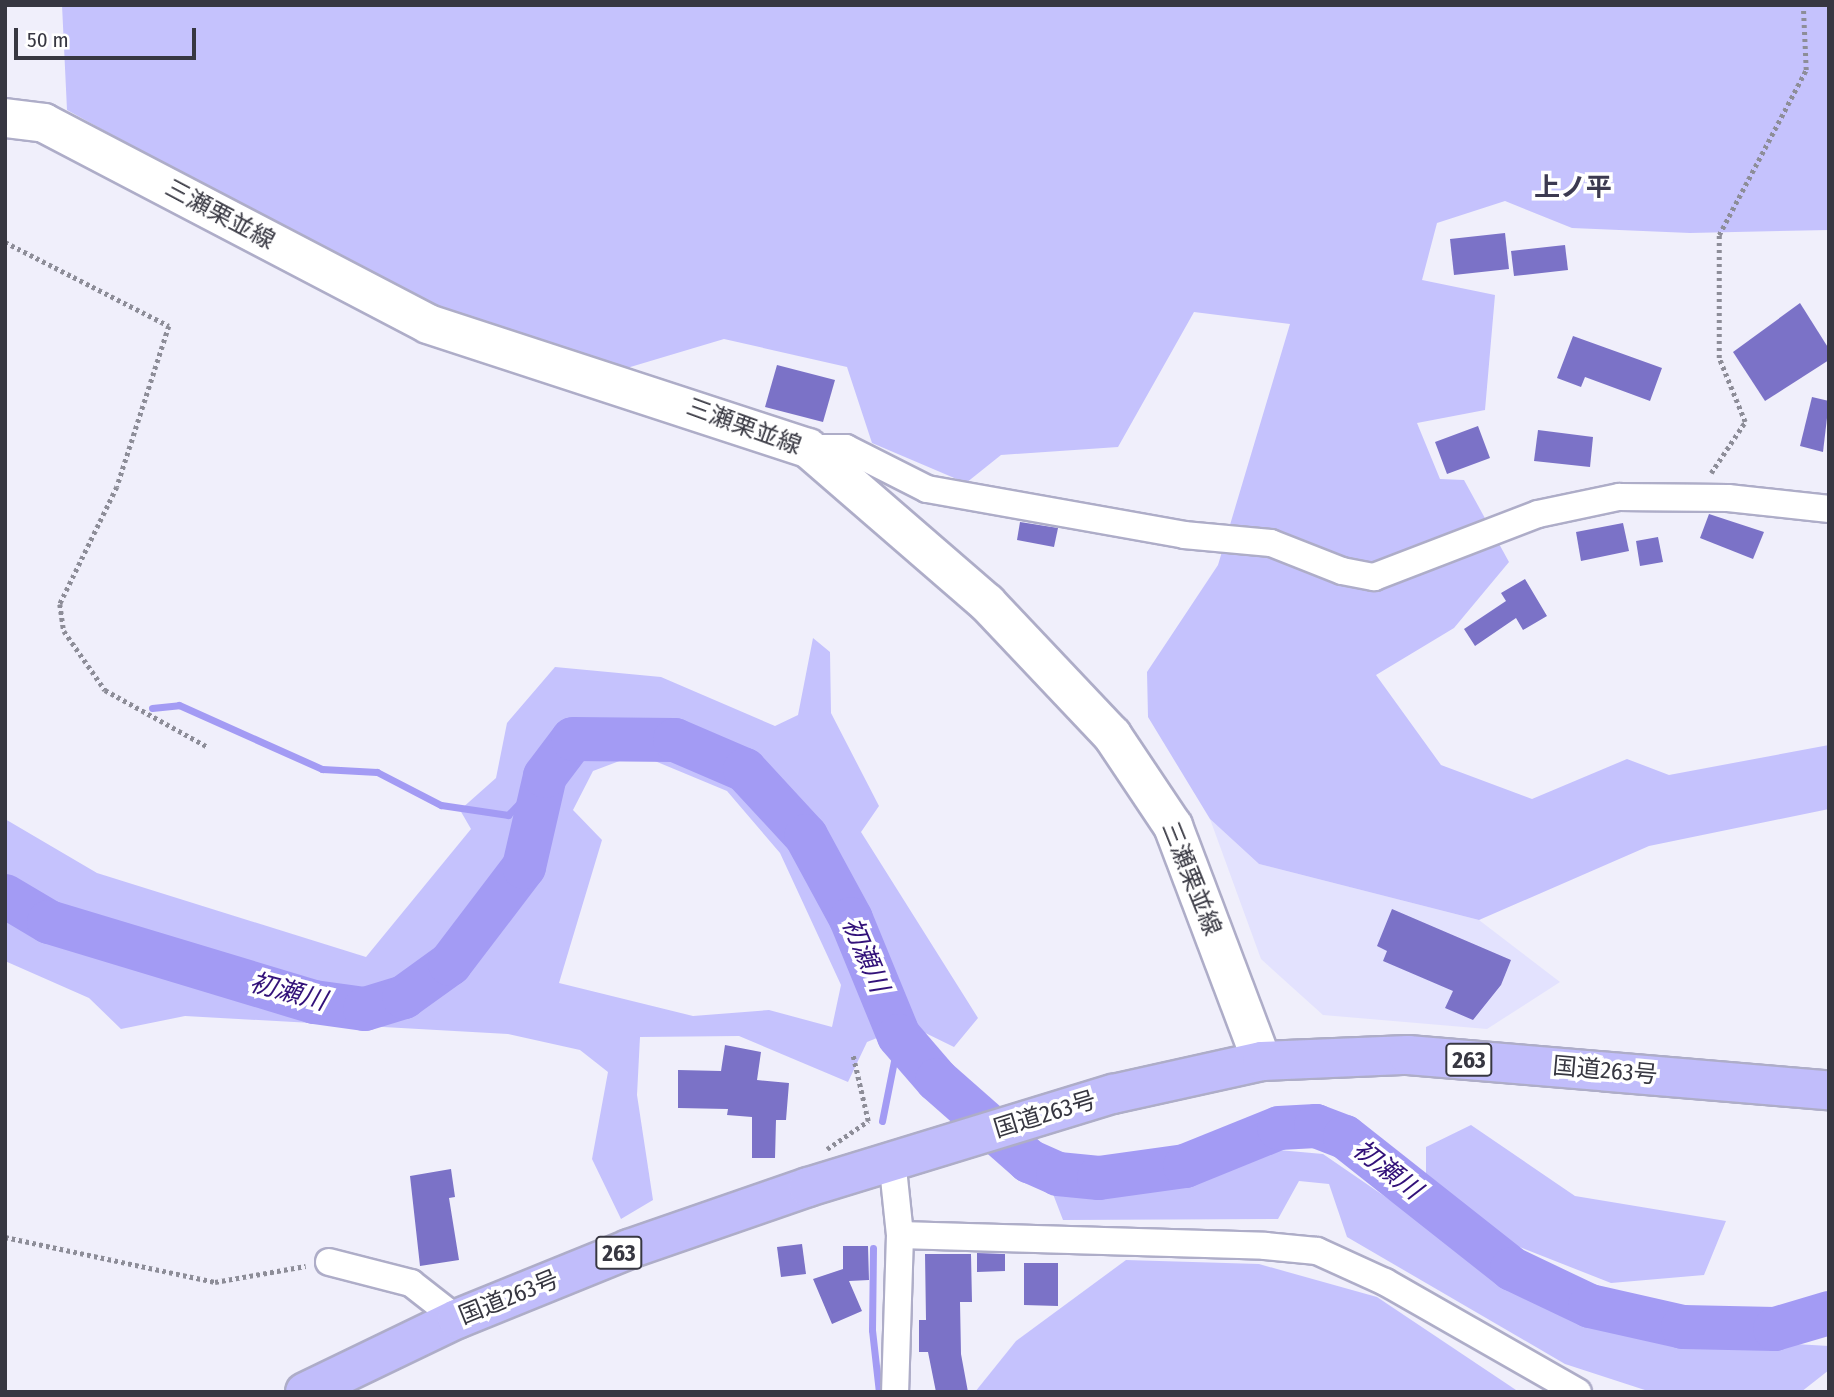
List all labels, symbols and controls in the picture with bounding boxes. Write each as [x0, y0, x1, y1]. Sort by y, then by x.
scale bar [18, 14, 200, 58]
text: 50 m [27, 27, 69, 53]
district label: 上ノ平 [1534, 172, 1612, 204]
street label: 三瀬栗並線 [160, 174, 280, 256]
street label: 三瀬栗並線 [683, 393, 805, 461]
street label: 三瀬栗並線 [1155, 818, 1227, 940]
water label: 初瀬川 [835, 913, 895, 997]
water label: 初瀬川 [246, 967, 330, 1017]
road number: 263 [1444, 1040, 1494, 1079]
street label: 国道263号 [1551, 1052, 1659, 1090]
street label: 国道263号 [991, 1086, 1099, 1144]
water label: 初瀬川 [1347, 1134, 1427, 1206]
road number: 263 [594, 1234, 644, 1272]
street label: 国道263号 [455, 1265, 563, 1331]

